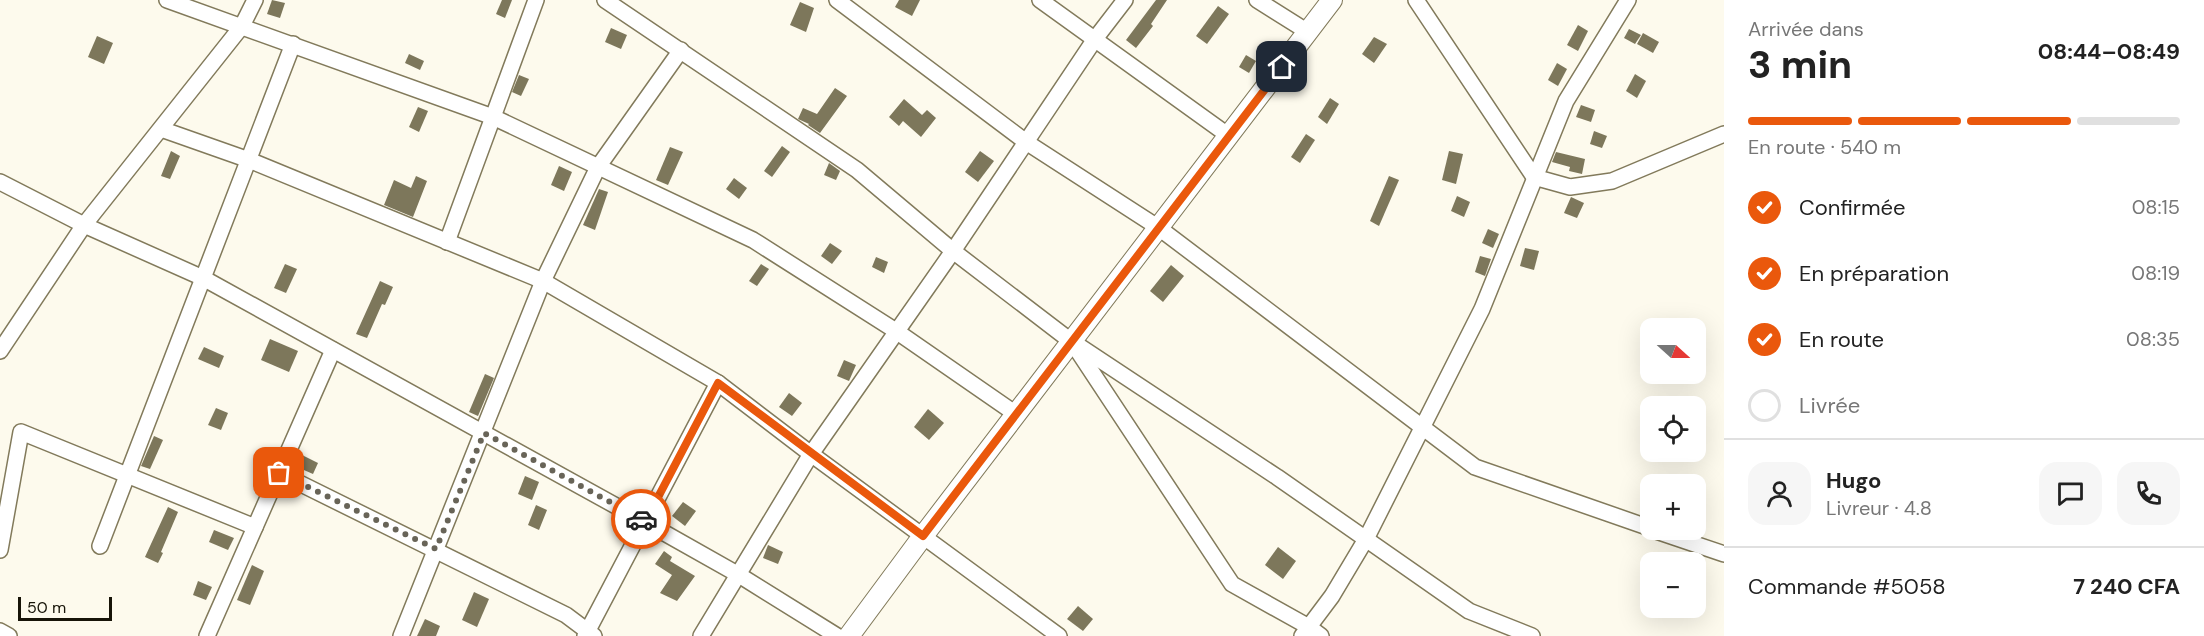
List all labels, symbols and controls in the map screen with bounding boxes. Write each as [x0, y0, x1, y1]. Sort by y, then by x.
text: Arrivée dans [1748, 16, 1864, 42]
text: 08:44–08:49 [2038, 37, 2180, 66]
text: 3 min [1748, 39, 1852, 90]
pin [1256, 41, 1307, 92]
icon: home [1265, 50, 1298, 83]
text: En route · 540 m [1748, 134, 1901, 160]
icon: check [1748, 191, 1781, 224]
text: Confirmée [1799, 193, 1906, 222]
text: 08:15 [2132, 194, 2180, 220]
icon: check [1748, 257, 1781, 290]
text: En préparation [1799, 259, 1949, 288]
text: 08:19 [2131, 260, 2180, 286]
north arrow [1640, 318, 1706, 384]
map controls [1640, 318, 1706, 618]
icon: check [1748, 323, 1781, 356]
text: En route [1799, 325, 1884, 354]
text: 08:35 [2126, 326, 2180, 352]
text: Livrée [1799, 391, 1860, 420]
button: locate [1640, 396, 1706, 462]
pin [253, 447, 304, 498]
icon: bag [262, 456, 295, 489]
button: person [1748, 462, 1811, 525]
button: chat [2039, 462, 2102, 525]
button: phone [2117, 462, 2180, 525]
text: Hugo [1826, 466, 1881, 495]
button: + [1640, 474, 1706, 540]
courier [611, 489, 671, 549]
text: Livreur · 4.8 [1826, 495, 1932, 521]
icon: car [625, 503, 658, 536]
button: − [1640, 552, 1706, 618]
text: Commande #5058 [1748, 572, 1946, 601]
text: 7 240 CFA [2073, 572, 2180, 601]
scale bar [18, 594, 112, 622]
text: 50 m [27, 597, 66, 618]

